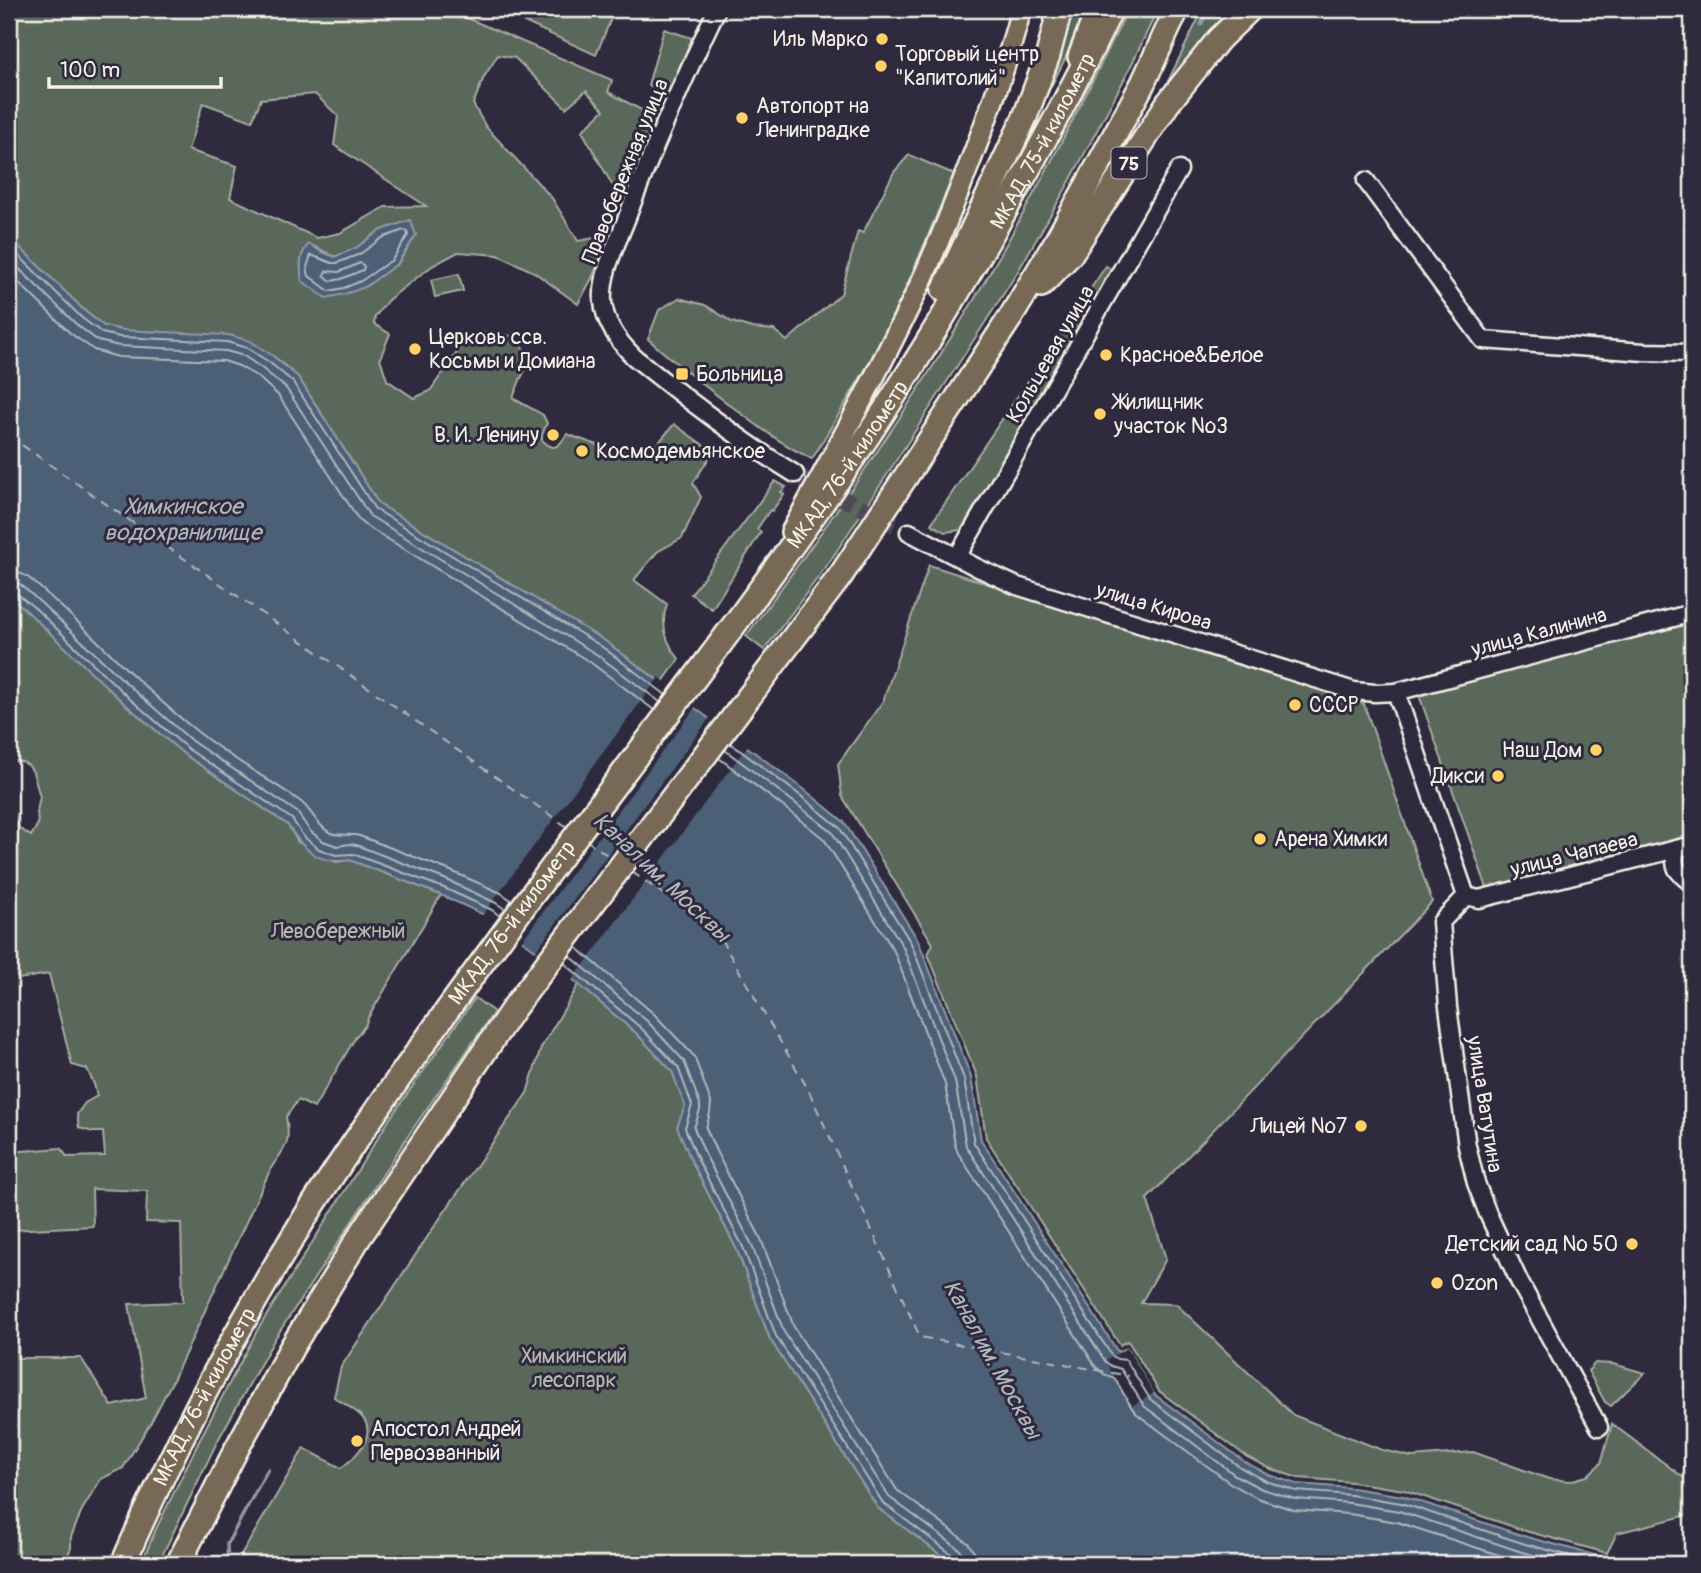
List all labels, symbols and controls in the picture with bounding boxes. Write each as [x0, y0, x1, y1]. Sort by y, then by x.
place label: Иль Марко [773, 26, 868, 53]
marker: Иль Марко [874, 31, 890, 47]
place label: Торговый центр "Капитолий" [895, 41, 1039, 92]
scale bar [49, 46, 220, 90]
street label: МКАД, 75-й километр [984, 48, 1102, 234]
text: 100 m [60, 57, 120, 84]
marker: Торговый центр "Капитолий" [873, 58, 889, 74]
street label: Правобережная улица [576, 75, 675, 268]
place label: Автопорт на Ленинградке [755, 93, 871, 144]
marker: Автопорт на Ленинградке [734, 110, 750, 126]
road number: 75 [1112, 148, 1146, 178]
street label: Кольцевая улица [1000, 281, 1101, 428]
place label: Церковь ссв. Косьмы и Домиана [429, 324, 596, 375]
marker: Церковь ссв. Косьмы и Домиана [407, 341, 423, 357]
place label: Красное&Белое [1120, 342, 1264, 369]
marker: Красное&Белое [1098, 347, 1114, 363]
place label: Больница [696, 361, 783, 388]
marker: Больница [674, 366, 690, 382]
street label: МКАД, 76-й километр [781, 376, 914, 554]
place label: Жилищник участок №3 [1111, 389, 1228, 440]
marker: Жилищник участок №3 [1092, 406, 1108, 422]
place label: В. И. Ленину [434, 422, 539, 449]
marker: В. И. Ленину [545, 427, 561, 443]
place label: Космодемьянское [596, 438, 766, 465]
marker: Космодемьянское [574, 443, 590, 459]
water label: Химкинское водохранилище [105, 492, 264, 547]
street label: улица Кирова [1092, 576, 1215, 637]
street label: улица Калинина [1467, 601, 1610, 664]
place label: СССР [1309, 692, 1359, 719]
marker: СССР [1287, 697, 1303, 713]
place label: Наш Дом [1502, 737, 1582, 764]
marker: Наш Дом [1588, 742, 1604, 758]
place label: Дикси [1430, 763, 1484, 790]
marker: Дикси [1490, 768, 1506, 784]
water label: Канал им. Москвы [587, 806, 738, 950]
place label: Арена Химки [1274, 826, 1387, 853]
street label: улица Чапаева [1507, 826, 1641, 884]
marker: Арена Химки [1252, 831, 1268, 847]
street label: МКАД, 76-й километр [443, 835, 582, 1010]
park label: Левобережный [270, 918, 405, 945]
street label: улица Ватутина [1460, 1033, 1509, 1174]
place label: Лицей №7 [1249, 1113, 1347, 1140]
marker: Лицей №7 [1353, 1118, 1369, 1134]
place label: Детский сад № 50 [1445, 1231, 1618, 1258]
marker: Детский сад № 50 [1624, 1236, 1640, 1252]
place label: Ozon [1451, 1270, 1498, 1297]
water label: Канал им. Москвы [937, 1275, 1049, 1446]
marker: Ozon [1429, 1275, 1445, 1291]
street label: МКАД, 76-й километр [147, 1303, 262, 1490]
park label: Химкинский лесопарк [521, 1343, 627, 1394]
place label: Апостол Андрей Первозванный [371, 1416, 521, 1467]
marker: Апостол Андрей Первозванный [349, 1433, 365, 1449]

